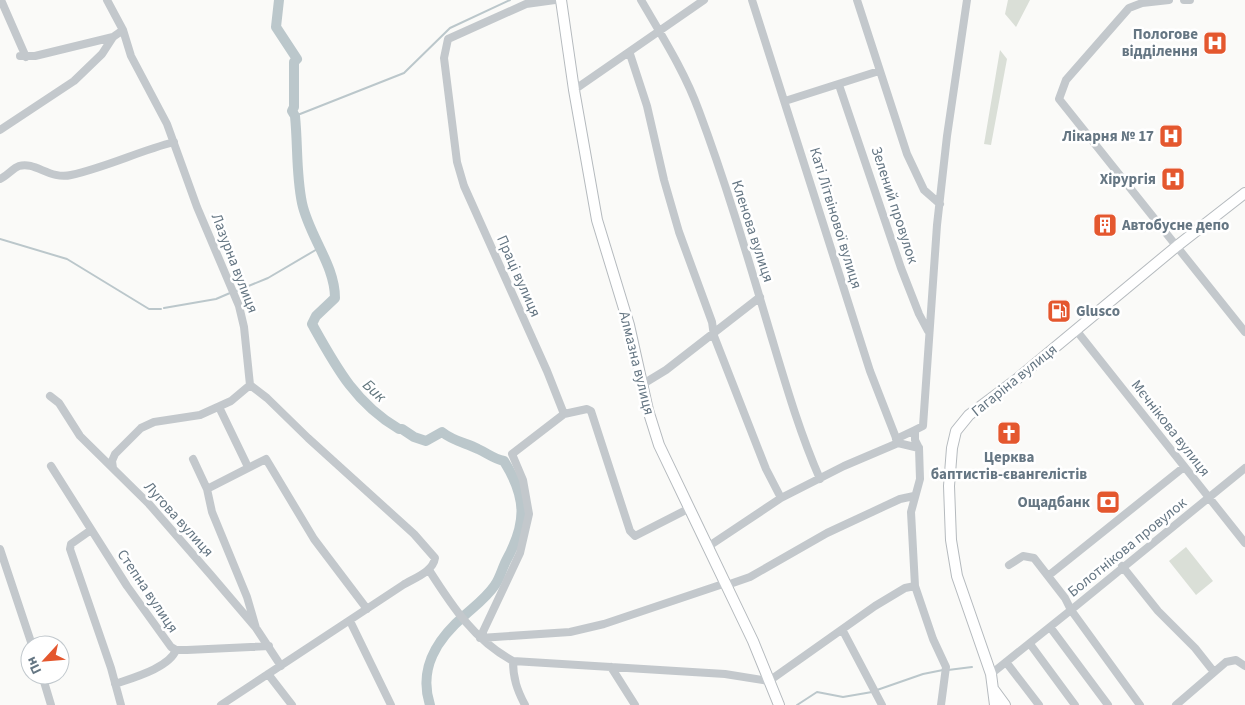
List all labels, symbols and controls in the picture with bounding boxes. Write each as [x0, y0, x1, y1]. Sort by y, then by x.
place label: Пологове відділення [1122, 24, 1198, 62]
hospital icon: Пологове відділення [1202, 30, 1228, 56]
hospital icon: Лікарня № 17 [1158, 123, 1184, 149]
place label: Лікарня № 17 [1061, 126, 1154, 147]
street label: Зелений провулок [866, 144, 924, 267]
street label: Каті Літвінової вулиця [804, 145, 867, 291]
hospital icon: Хірургія [1160, 166, 1186, 192]
place label: Хірургія [1100, 169, 1156, 190]
street label: Кленова вулиця [726, 177, 779, 285]
street label: Лазурна вулиця [206, 210, 263, 316]
building icon: Автобусне депо [1092, 212, 1118, 238]
place label: Автобусне депо [1121, 215, 1229, 236]
street label: Праці вулиця [491, 232, 546, 320]
fuel station icon: Glusco [1046, 298, 1072, 324]
place label: Glusco [1076, 301, 1120, 322]
street label: Алмазна вулиця [613, 309, 660, 417]
street label: Гагаріна вулиця [967, 339, 1062, 422]
water label: Бик [358, 374, 391, 408]
street label: Мєчнікова вулиця [1126, 375, 1215, 481]
church icon: Церква баптистів-євангелістів [996, 420, 1022, 446]
place label: Церква баптистів-євангелістів [931, 447, 1087, 485]
street label: Лугова вулиця [139, 477, 218, 562]
bank icon: Ощадбанк [1095, 489, 1121, 515]
place label: Ощадбанк [1017, 492, 1091, 513]
street label: Болотнікова провулок [1063, 492, 1192, 602]
street label: Степна вулиця [112, 545, 183, 637]
north arrow [20, 635, 70, 685]
text: Пн [21, 653, 47, 677]

